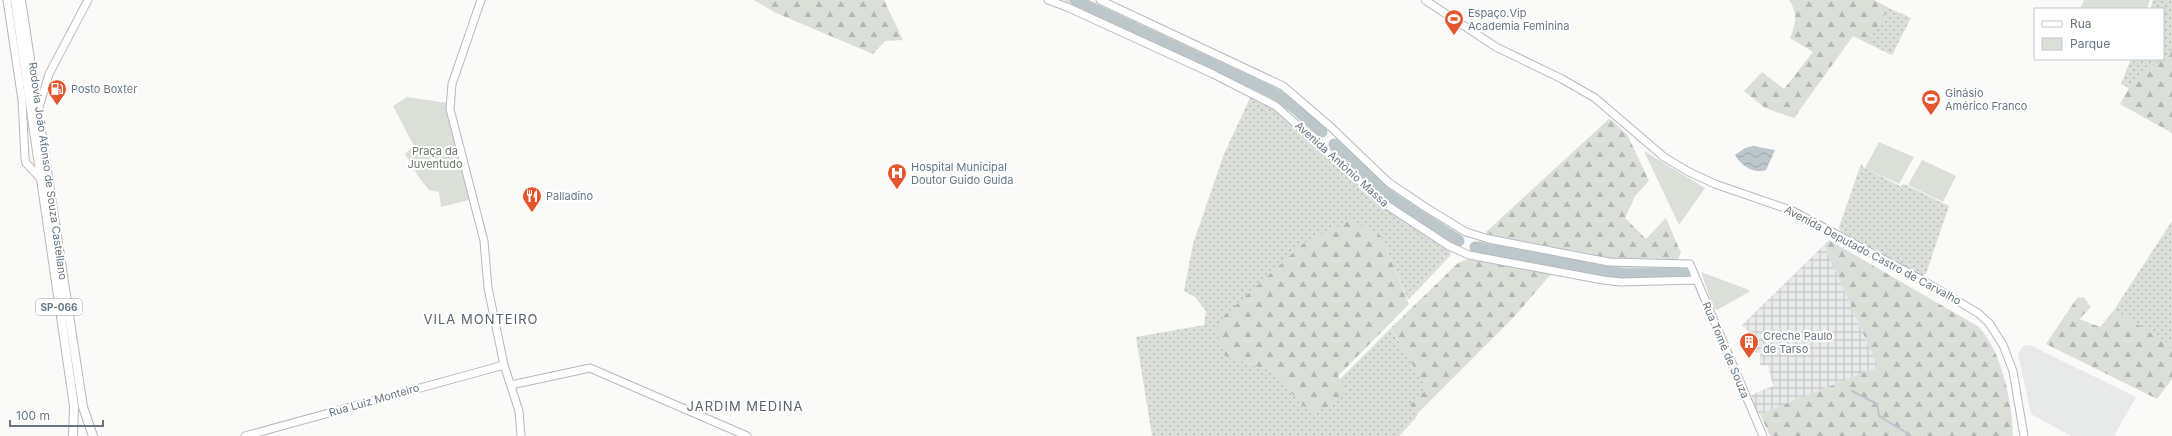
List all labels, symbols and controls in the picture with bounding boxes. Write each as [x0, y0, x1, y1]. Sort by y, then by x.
place label: Espaço.Vip Academia Feminina [1468, 6, 1570, 33]
sports icon: Espaço.Vip Academia Feminina [1443, 8, 1465, 36]
legend [2034, 8, 2164, 60]
text: Rua [2070, 16, 2092, 31]
text: Parque [2070, 36, 2110, 51]
street label: Rodovia João Afonso de Souza Castellano [26, 61, 70, 281]
fuel station icon: Posto Boxter [46, 78, 68, 106]
place label: Posto Boxter [71, 82, 137, 96]
place label: Ginásio Américo Franco [1945, 86, 2028, 113]
sports icon: Ginásio Américo Franco [1920, 88, 1942, 116]
street label: Avenida Antônio Massa [1292, 118, 1392, 210]
park label: Praça da Juventudo [407, 144, 463, 171]
place label: Hospital Municipal Doutor Guido Guida [911, 160, 1013, 187]
hospital icon: Hospital Municipal Doutor Guido Guida [886, 162, 908, 190]
restaurant icon: Palladino [521, 185, 543, 213]
place label: Palladino [546, 189, 594, 203]
street label: Avenida Deputado Castro de Carvalho [1782, 202, 1964, 308]
road number: SP-066 [36, 299, 82, 315]
street label: Rua Tomé de Souza [1699, 300, 1753, 400]
district label: VILA MONTEIRO [424, 311, 538, 327]
place label: Creche Paulo de Tarso [1763, 329, 1833, 356]
building icon: Creche Paulo de Tarso [1738, 331, 1760, 359]
street label: Rua Luíz Monteiro [327, 380, 421, 420]
district label: JARDIM MEDINA [687, 398, 803, 414]
scale bar [10, 402, 103, 428]
text: 100 m [16, 408, 50, 423]

